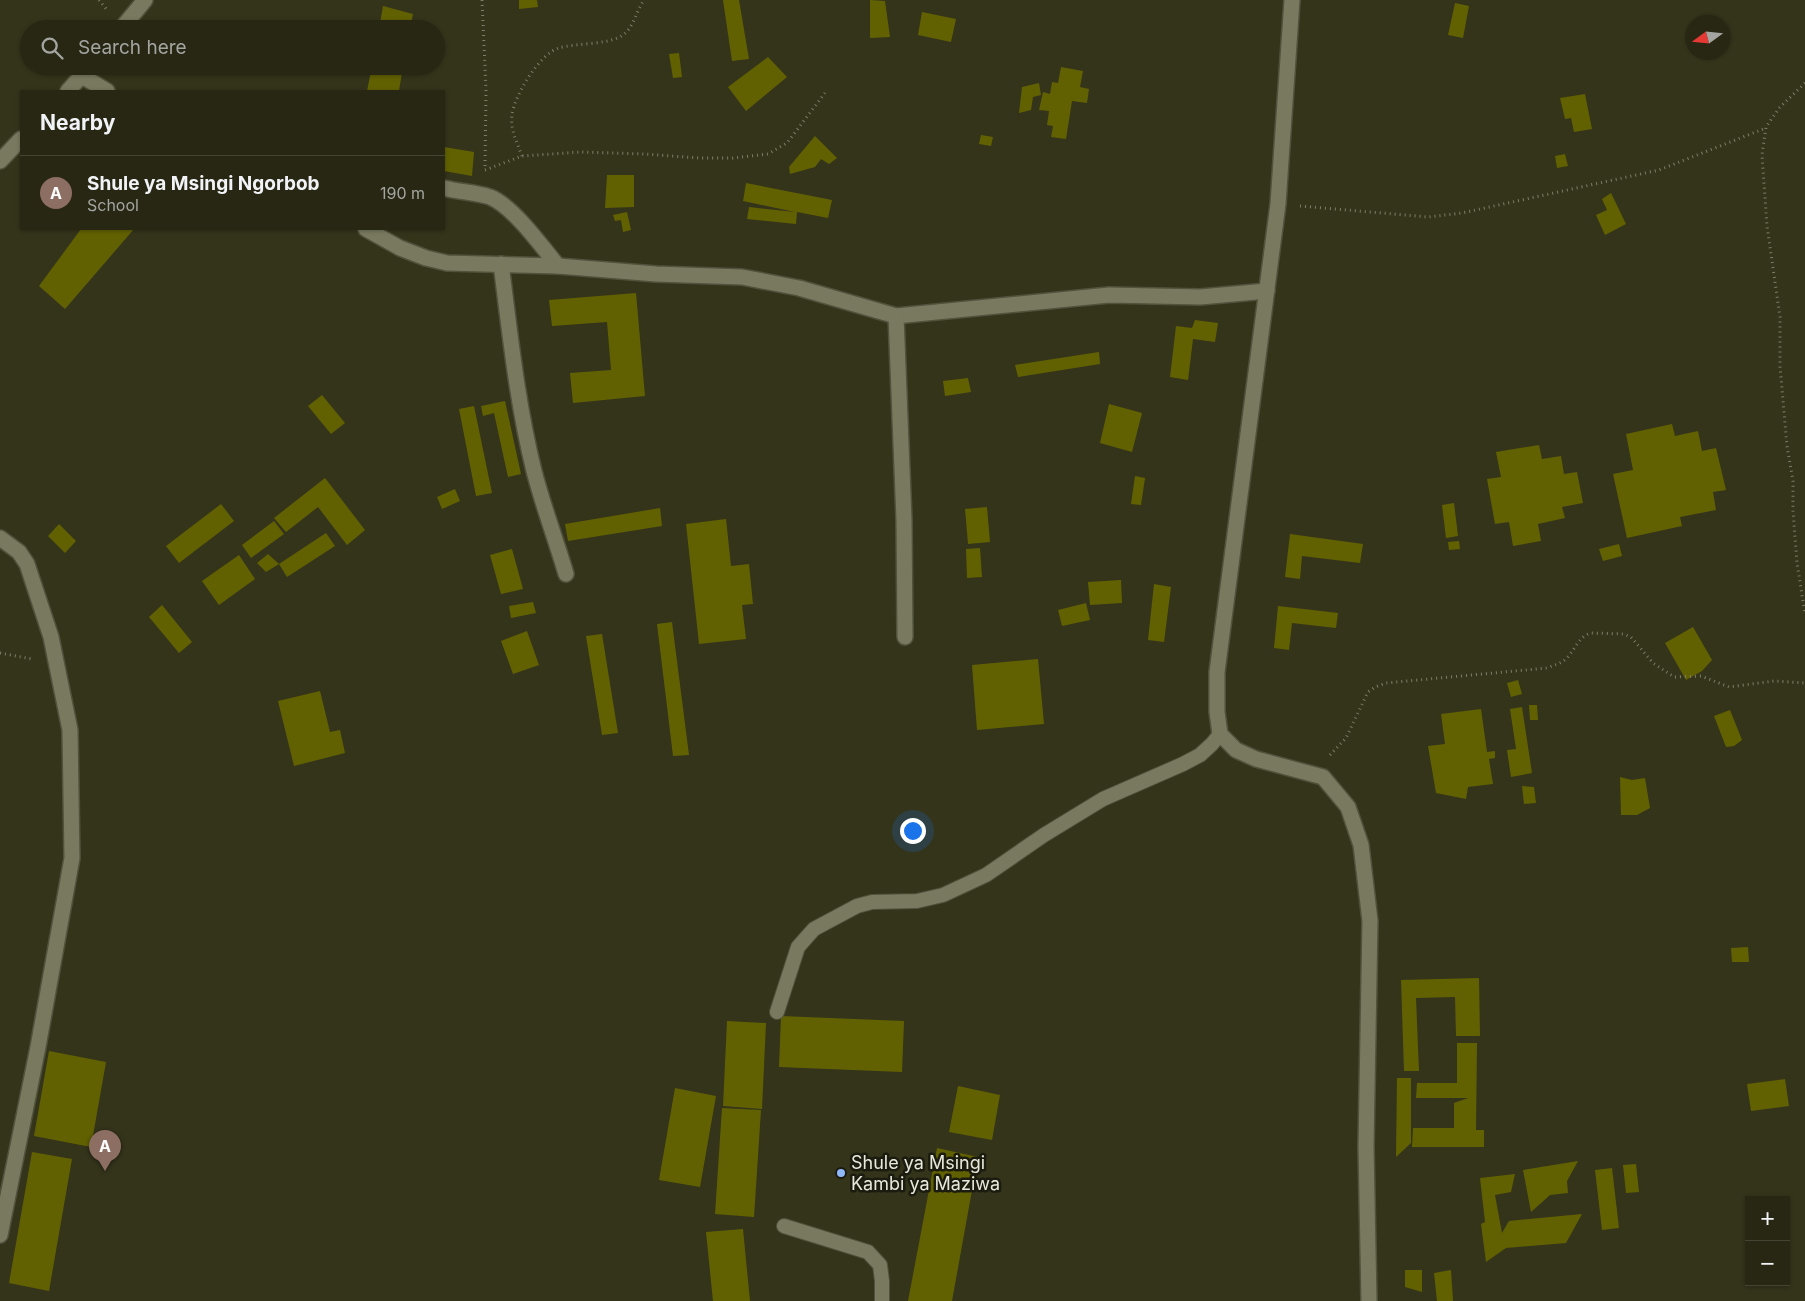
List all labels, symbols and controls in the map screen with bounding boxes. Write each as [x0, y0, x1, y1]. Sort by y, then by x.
north arrow [1685, 15, 1730, 60]
search box [20, 20, 445, 75]
icon: search [38, 34, 66, 62]
text: Search here [78, 36, 187, 59]
text: Nearby [40, 110, 115, 135]
text: Shule ya Msingi Ngorbob [87, 172, 320, 195]
text: A [50, 183, 62, 203]
text: 190 m [380, 183, 425, 203]
text: School [87, 195, 139, 215]
your location [900, 818, 926, 844]
pin: A [89, 1130, 121, 1171]
place label: Shule ya Msingi Kambi ya Maziwa [851, 1152, 1000, 1194]
marker: Shule ya Msingi Kambi ya Maziwa [835, 1167, 847, 1179]
map controls [1745, 1196, 1790, 1286]
button: + [1745, 1196, 1790, 1241]
button: − [1745, 1241, 1790, 1286]

